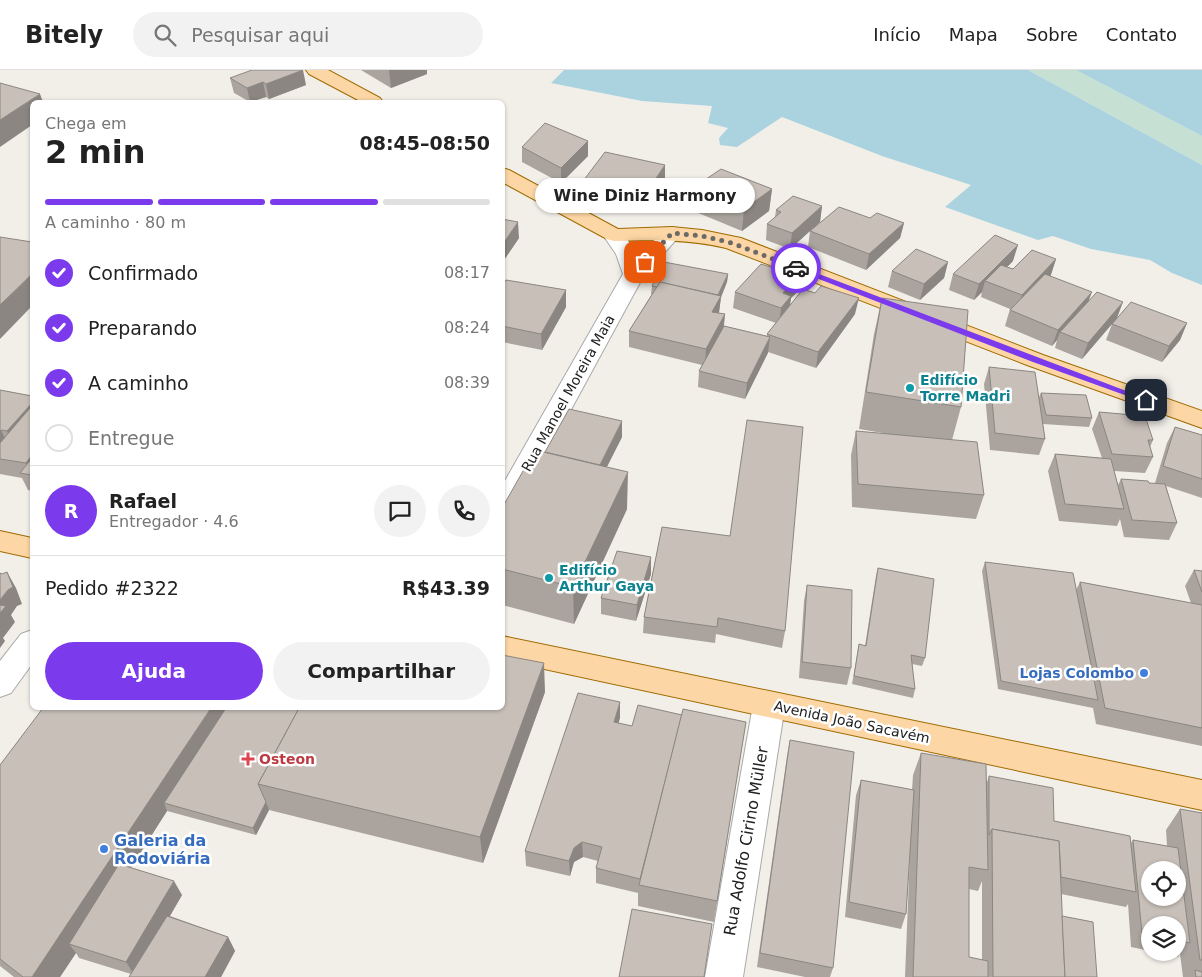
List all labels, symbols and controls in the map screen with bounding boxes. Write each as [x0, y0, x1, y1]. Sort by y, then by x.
search box [133, 12, 483, 57]
text: Bitely [25, 21, 103, 49]
icon: search [151, 21, 179, 49]
text: Pesquisar aqui [191, 24, 329, 46]
text: Início [873, 24, 921, 45]
text: Mapa [949, 24, 998, 45]
text: Sobre [1026, 24, 1078, 45]
text: Contato [1106, 24, 1177, 45]
text: Chega em [45, 114, 127, 133]
text: 08:45–08:50 [360, 132, 490, 154]
text: 2 min [45, 133, 146, 171]
callout: Wine Diniz Harmony [535, 177, 755, 212]
text: Wine Diniz Harmony [553, 186, 737, 205]
text: A caminho · 80 m [45, 213, 186, 232]
pin [624, 241, 666, 283]
courier [771, 243, 821, 293]
icon: bag [631, 248, 659, 276]
icon: car [782, 254, 810, 282]
icon: check [45, 259, 73, 287]
text: Confirmado [88, 262, 198, 284]
text: 08:17 [444, 263, 490, 282]
street label: Rua Manoel Moreira Maia [518, 312, 618, 474]
icon: check [45, 314, 73, 342]
text: Preparando [88, 317, 197, 339]
text: 08:24 [444, 318, 490, 337]
icon: check [45, 369, 73, 397]
text: A caminho [88, 372, 189, 394]
place label: Edifício Torre Madri [920, 372, 1011, 404]
text: 08:39 [444, 373, 490, 392]
pin [1125, 379, 1167, 421]
marker: Edifício Torre Madri [904, 382, 916, 394]
icon: home [1132, 386, 1160, 414]
text: Entregue [88, 427, 174, 449]
button: chat [374, 485, 426, 537]
button: phone [438, 485, 490, 537]
text: Rafael [109, 490, 177, 512]
text: R [64, 500, 78, 522]
text: Entregador · 4.6 [109, 512, 239, 531]
place label: Edifício Arthur Gaya [559, 562, 654, 594]
marker: Edifício Arthur Gaya [543, 572, 555, 584]
text: Pedido #2322 [45, 577, 179, 599]
text: R$43.39 [402, 577, 490, 599]
button: Ajuda [45, 642, 263, 700]
button: Compartilhar [273, 642, 490, 700]
place label: Lojas Colombo [1019, 665, 1134, 681]
marker: Lojas Colombo [1138, 667, 1150, 679]
street label: Avenida João Sacavém [773, 698, 931, 746]
street label: Rua Adolfo Cirino Müller [720, 744, 772, 937]
place label: Osteon [259, 751, 315, 767]
marker: Osteon [241, 752, 255, 766]
place label: Galeria da Rodoviária [114, 831, 211, 868]
marker: Galeria da Rodoviária [98, 843, 110, 855]
map controls [1141, 861, 1186, 961]
button: locate [1141, 861, 1186, 906]
button: layers [1141, 916, 1186, 961]

